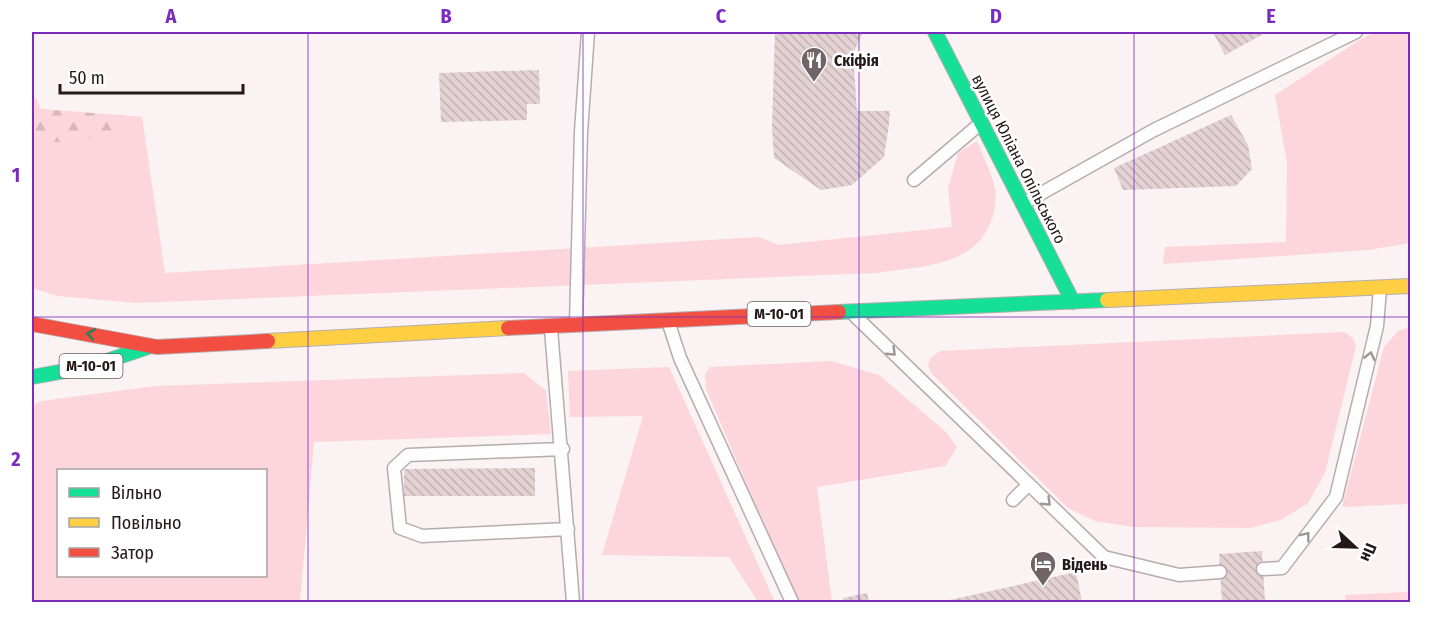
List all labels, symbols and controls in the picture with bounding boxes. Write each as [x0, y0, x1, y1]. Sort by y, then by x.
text: A [165, 4, 178, 28]
text: B [440, 4, 452, 28]
text: C [716, 4, 727, 28]
text: D [990, 4, 1002, 28]
text: E [1266, 4, 1276, 28]
restaurant icon: Скіфія [799, 45, 829, 83]
place label: Скіфія [834, 51, 879, 70]
scale bar [60, 57, 243, 95]
text: 50 m [69, 67, 105, 89]
street label: вулиця Юліана Опільського [968, 71, 1070, 247]
text: 1 [12, 163, 20, 187]
road number: М-10-01 [748, 302, 810, 326]
one-way arrow [87, 328, 97, 341]
one-way arrow [885, 345, 895, 356]
one-way arrow [1362, 351, 1375, 361]
road number: М-10-01 [60, 354, 122, 378]
text: 2 [10, 447, 21, 471]
legend [57, 469, 267, 577]
text: Вільно [111, 482, 162, 504]
one-way arrow [1041, 495, 1051, 506]
text: Повільно [111, 512, 182, 534]
north arrow [1325, 517, 1385, 577]
one-way arrow [1298, 532, 1309, 543]
text: Пн [1356, 540, 1381, 564]
text: Затор [111, 542, 154, 564]
hotel icon: Відень [1028, 549, 1058, 587]
place label: Відень [1062, 555, 1108, 574]

